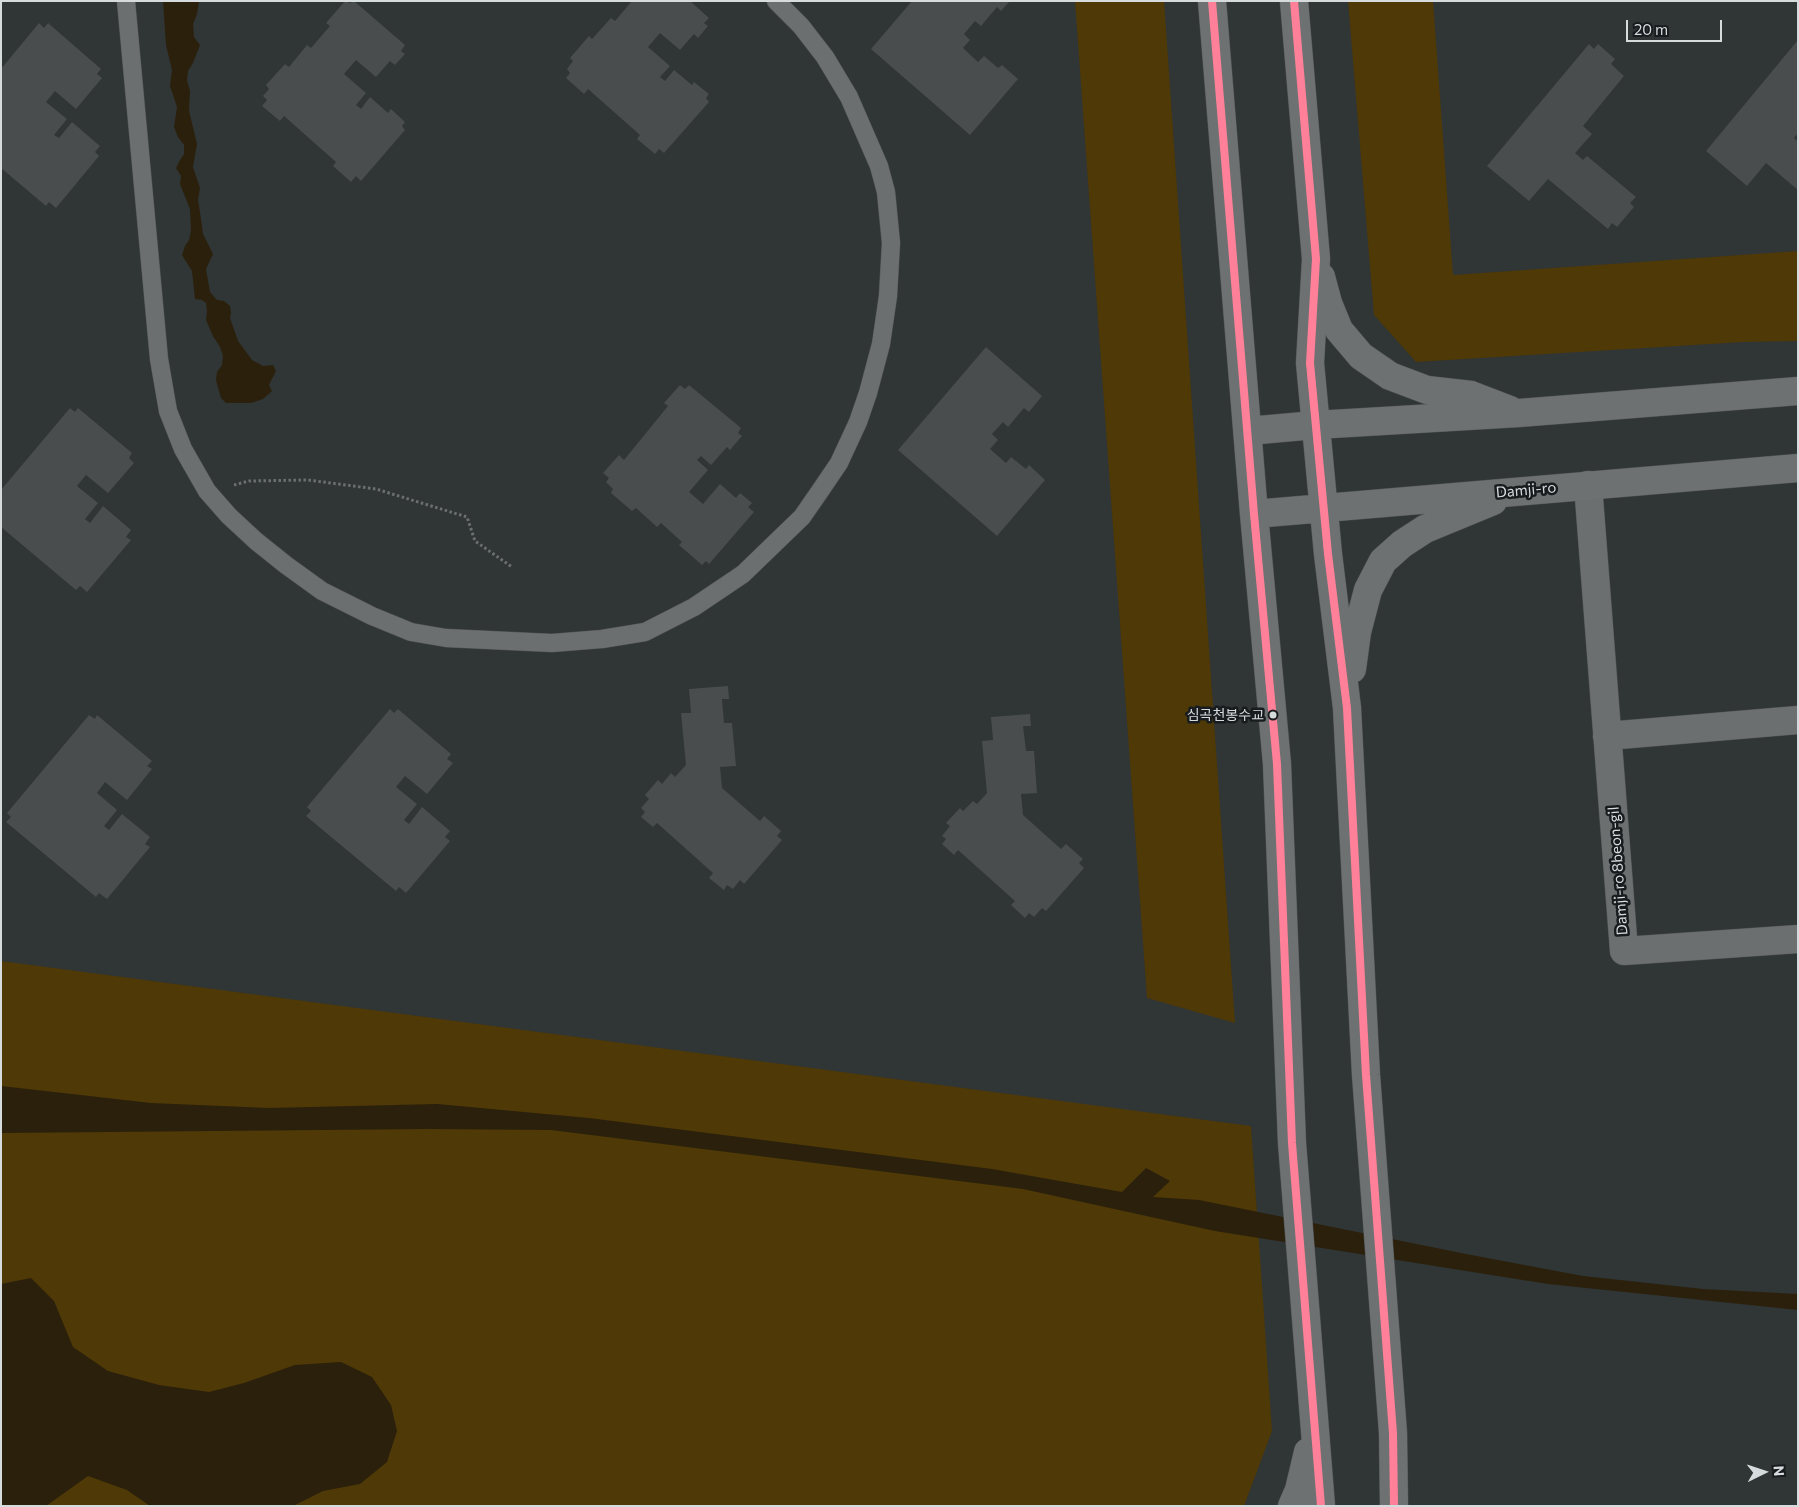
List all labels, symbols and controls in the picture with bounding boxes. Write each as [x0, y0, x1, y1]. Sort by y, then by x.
scale bar [1629, 10, 1725, 42]
text: 20 m [1634, 20, 1668, 38]
street label: Damji-ro [1495, 478, 1557, 502]
place label: 심곡천봉수교 [1187, 707, 1264, 723]
marker: 심곡천봉수교 [1268, 710, 1278, 720]
street label: Damji-ro 8beon-gil [1605, 806, 1631, 936]
north arrow [1739, 1447, 1789, 1497]
text: N [1771, 1465, 1788, 1477]

